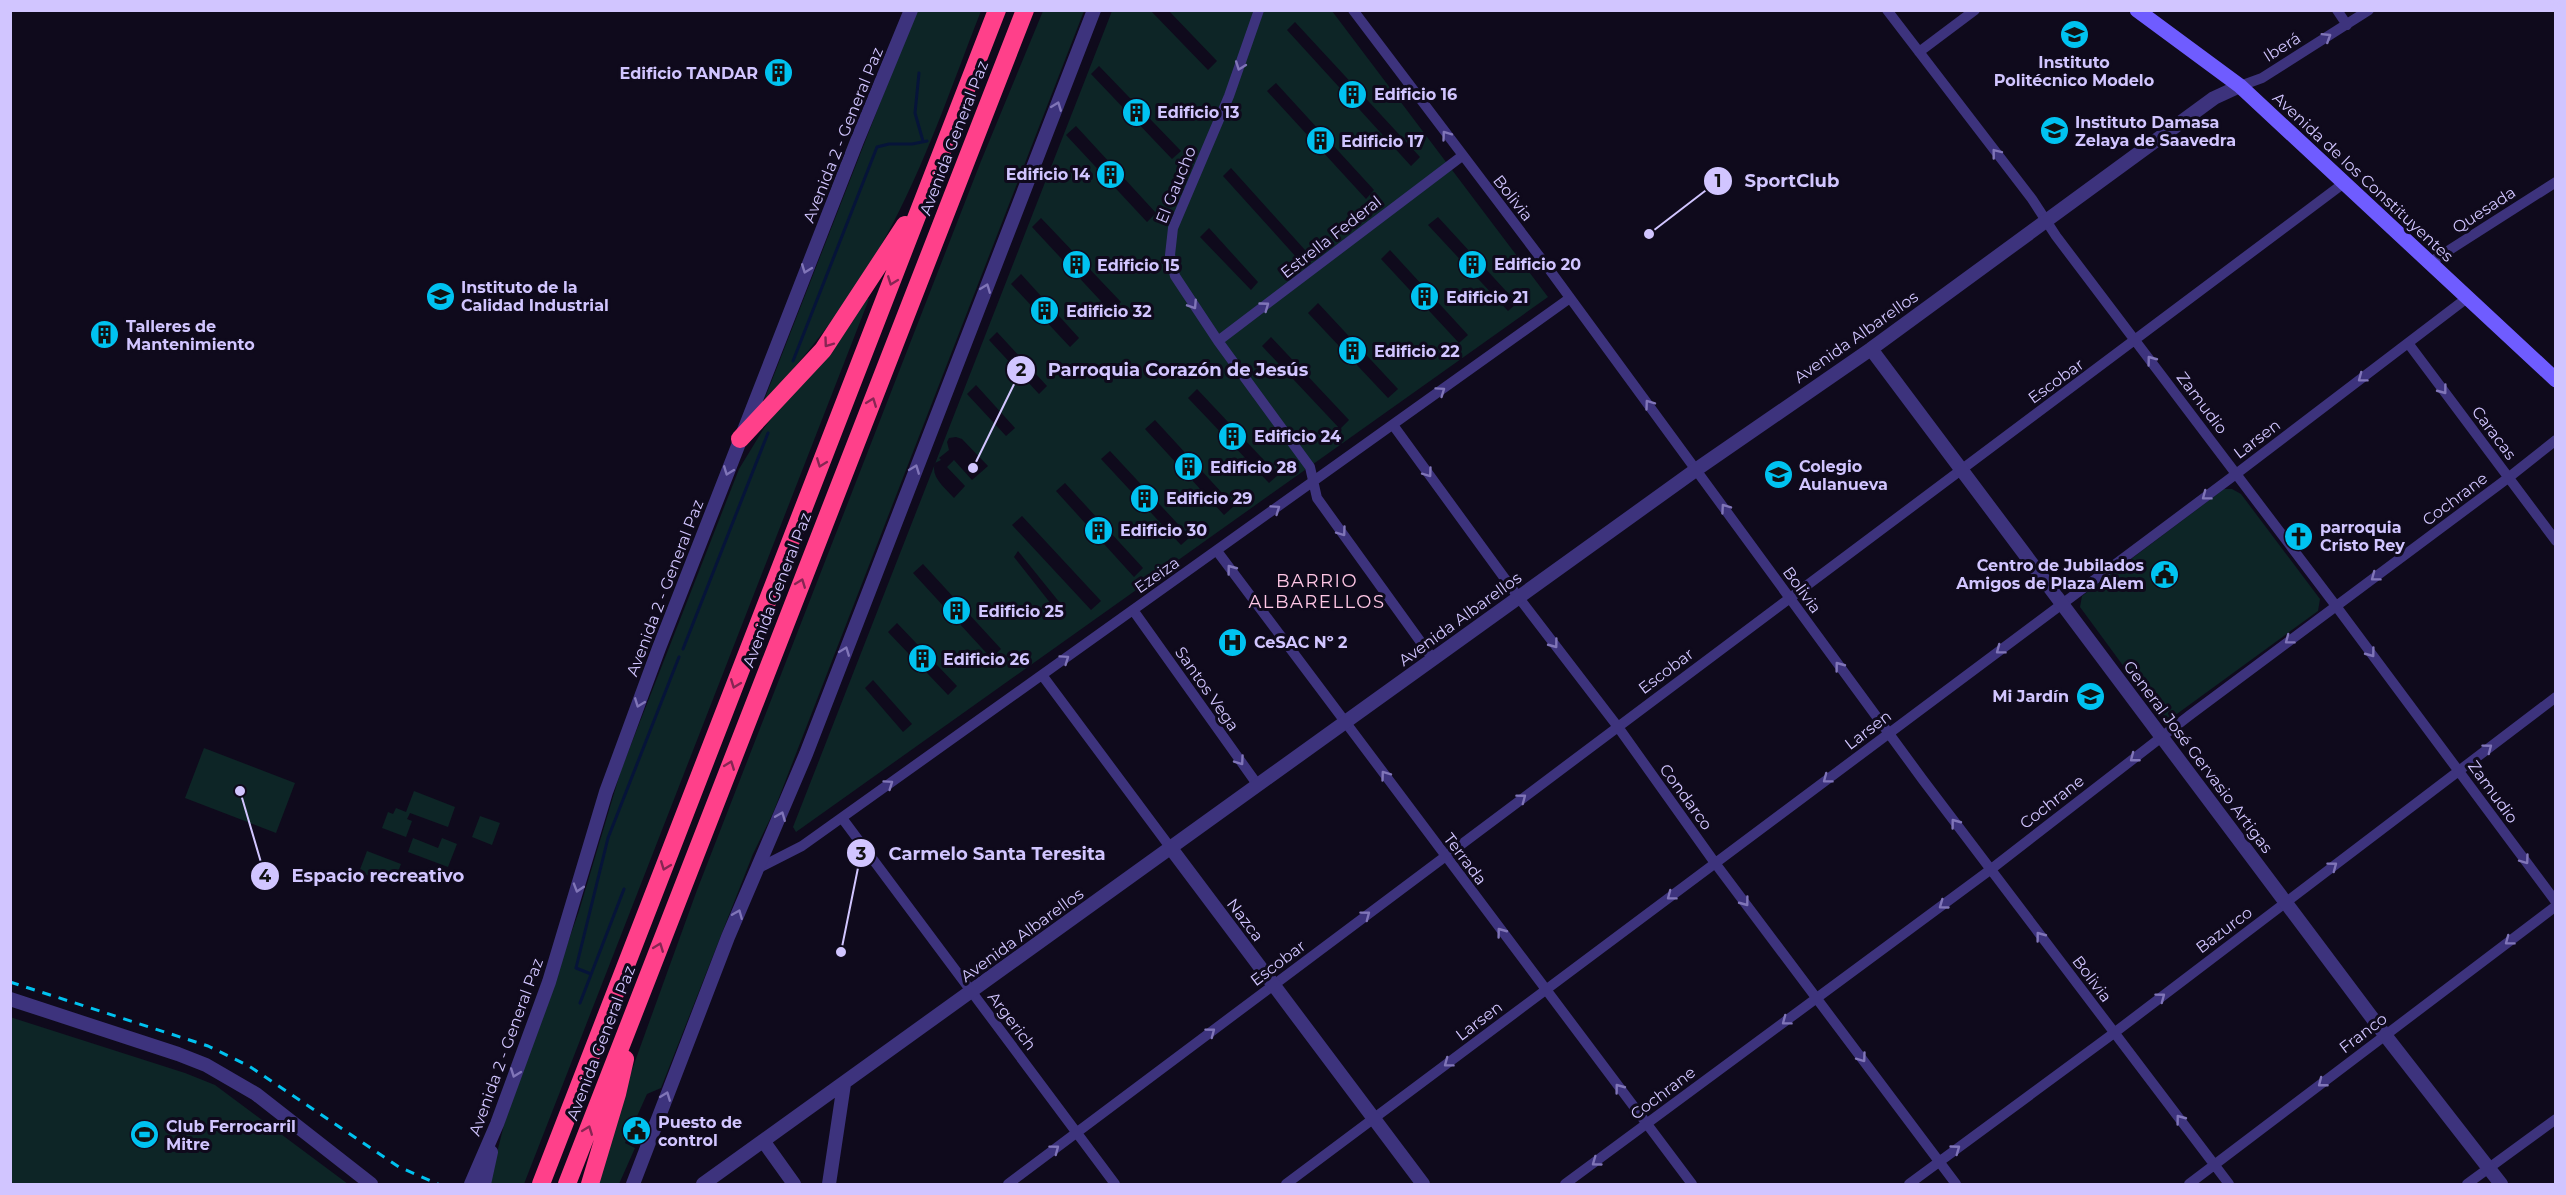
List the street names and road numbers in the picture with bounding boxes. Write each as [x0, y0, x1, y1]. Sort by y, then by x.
street label: Iberá [2260, 28, 2304, 66]
street label: Avenida 2 - General Paz [799, 45, 887, 225]
street label: Avenida General Paz [916, 58, 992, 218]
street label: Avenida de los Constituyentes [2269, 88, 2457, 266]
street label: El Gaucho [1152, 144, 1200, 226]
street label: Bolivia [1489, 171, 1537, 225]
street label: Quesada [2449, 183, 2519, 237]
street label: Estrella Federal [1277, 192, 1385, 282]
street label: Avenida Albarellos [1790, 287, 1922, 387]
street label: Escobar [2025, 355, 2087, 407]
street label: Zamudio [2173, 368, 2231, 438]
street label: Caracas [2468, 402, 2520, 464]
street label: Larsen [2230, 415, 2284, 463]
street label: Cochrane [2419, 468, 2491, 530]
street label: Avenida 2 - General Paz [623, 497, 707, 679]
street label: Avenida General Paz [739, 510, 815, 670]
street label: Ezeiza [1131, 553, 1183, 597]
street label: Bolivia [1779, 563, 1825, 617]
street label: Avenida Albarellos [1395, 568, 1525, 670]
street label: Santos Vega [1171, 643, 1243, 735]
street label: Escobar [1635, 644, 1697, 698]
street label: General José Gervasio Artigas [2119, 657, 2277, 857]
street label: Larsen [1841, 706, 1895, 754]
street label: Zamudio [2464, 757, 2522, 827]
street label: Condarco [1656, 760, 1716, 834]
street label: Cochrane [2016, 771, 2088, 833]
street label: Terrada [1439, 829, 1491, 889]
street label: Avenida Albarellos [957, 884, 1087, 986]
street label: Nazca [1223, 895, 1267, 945]
street label: Bazurco [2192, 903, 2256, 957]
street label: Escobar [1247, 936, 1309, 990]
street label: Bolivia [2068, 952, 2116, 1006]
street label: Avenida 2 - General Paz [465, 956, 547, 1138]
street label: Avenida General Paz [563, 963, 639, 1123]
street label: Argerich [984, 988, 1040, 1054]
street label: Larsen [1452, 997, 1506, 1045]
street label: Franco [2335, 1009, 2391, 1057]
street label: Cochrane [1627, 1062, 1699, 1124]

